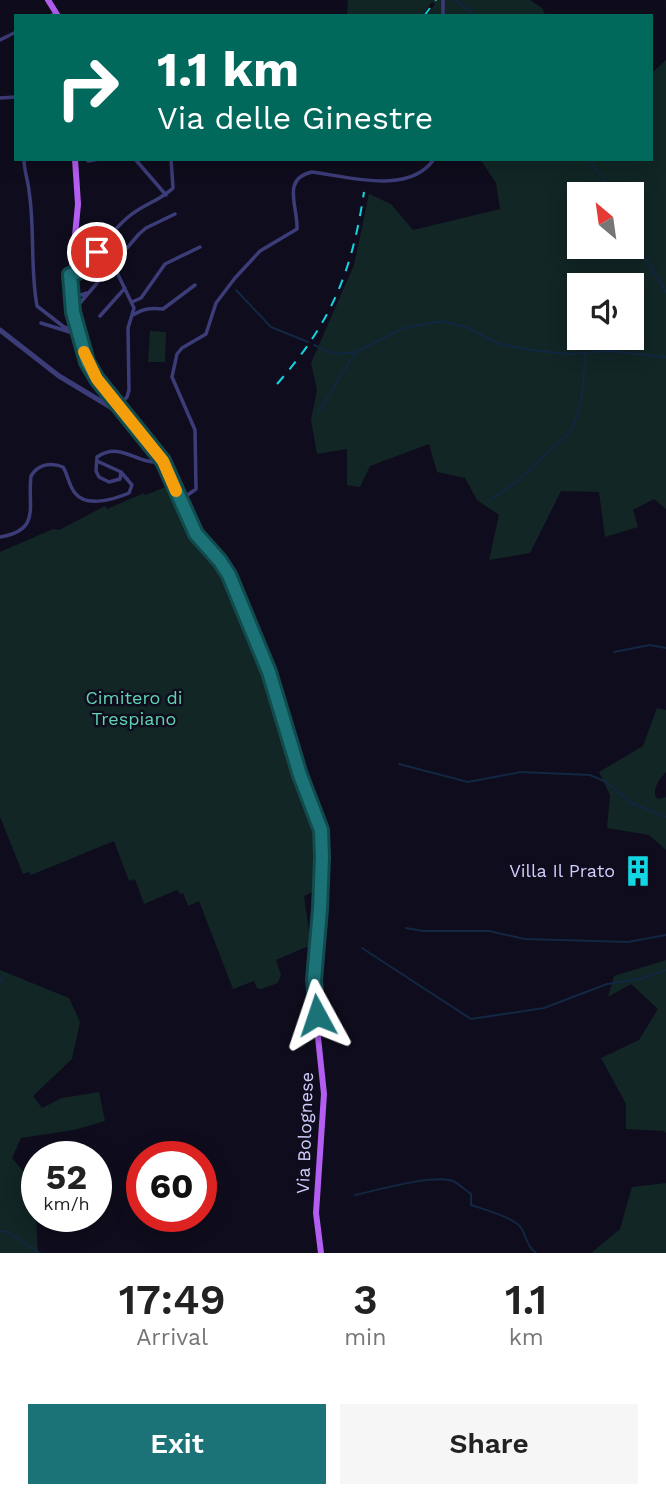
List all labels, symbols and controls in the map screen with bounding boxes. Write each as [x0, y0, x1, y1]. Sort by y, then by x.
text: 1.1 km [157, 40, 299, 98]
icon: right [42, 42, 133, 133]
text: Via delle Ginestre [157, 99, 433, 137]
north arrow [567, 182, 644, 259]
map controls [567, 182, 644, 350]
pin [67, 222, 127, 282]
icon: arrive [78, 233, 116, 271]
button: sound [567, 273, 644, 350]
park label: Cimitero di Trespiano [85, 687, 183, 729]
building icon: Villa Il Prato [621, 854, 655, 888]
place label: Villa Il Prato [509, 860, 615, 881]
position arrow [280, 978, 354, 1052]
street label: Via Bolognese [292, 1072, 317, 1194]
speed limit sign: 60 [126, 1141, 217, 1232]
text: 52 [46, 1156, 87, 1198]
text: km/h [43, 1193, 90, 1214]
text: 17:49 [119, 1275, 226, 1324]
text: 3 [353, 1275, 378, 1324]
text: 1.1 [505, 1275, 547, 1324]
text: Arrival [136, 1324, 208, 1351]
text: min [344, 1324, 386, 1351]
text: km [509, 1324, 544, 1351]
button: Exit [28, 1404, 326, 1484]
button: Share [340, 1404, 638, 1484]

